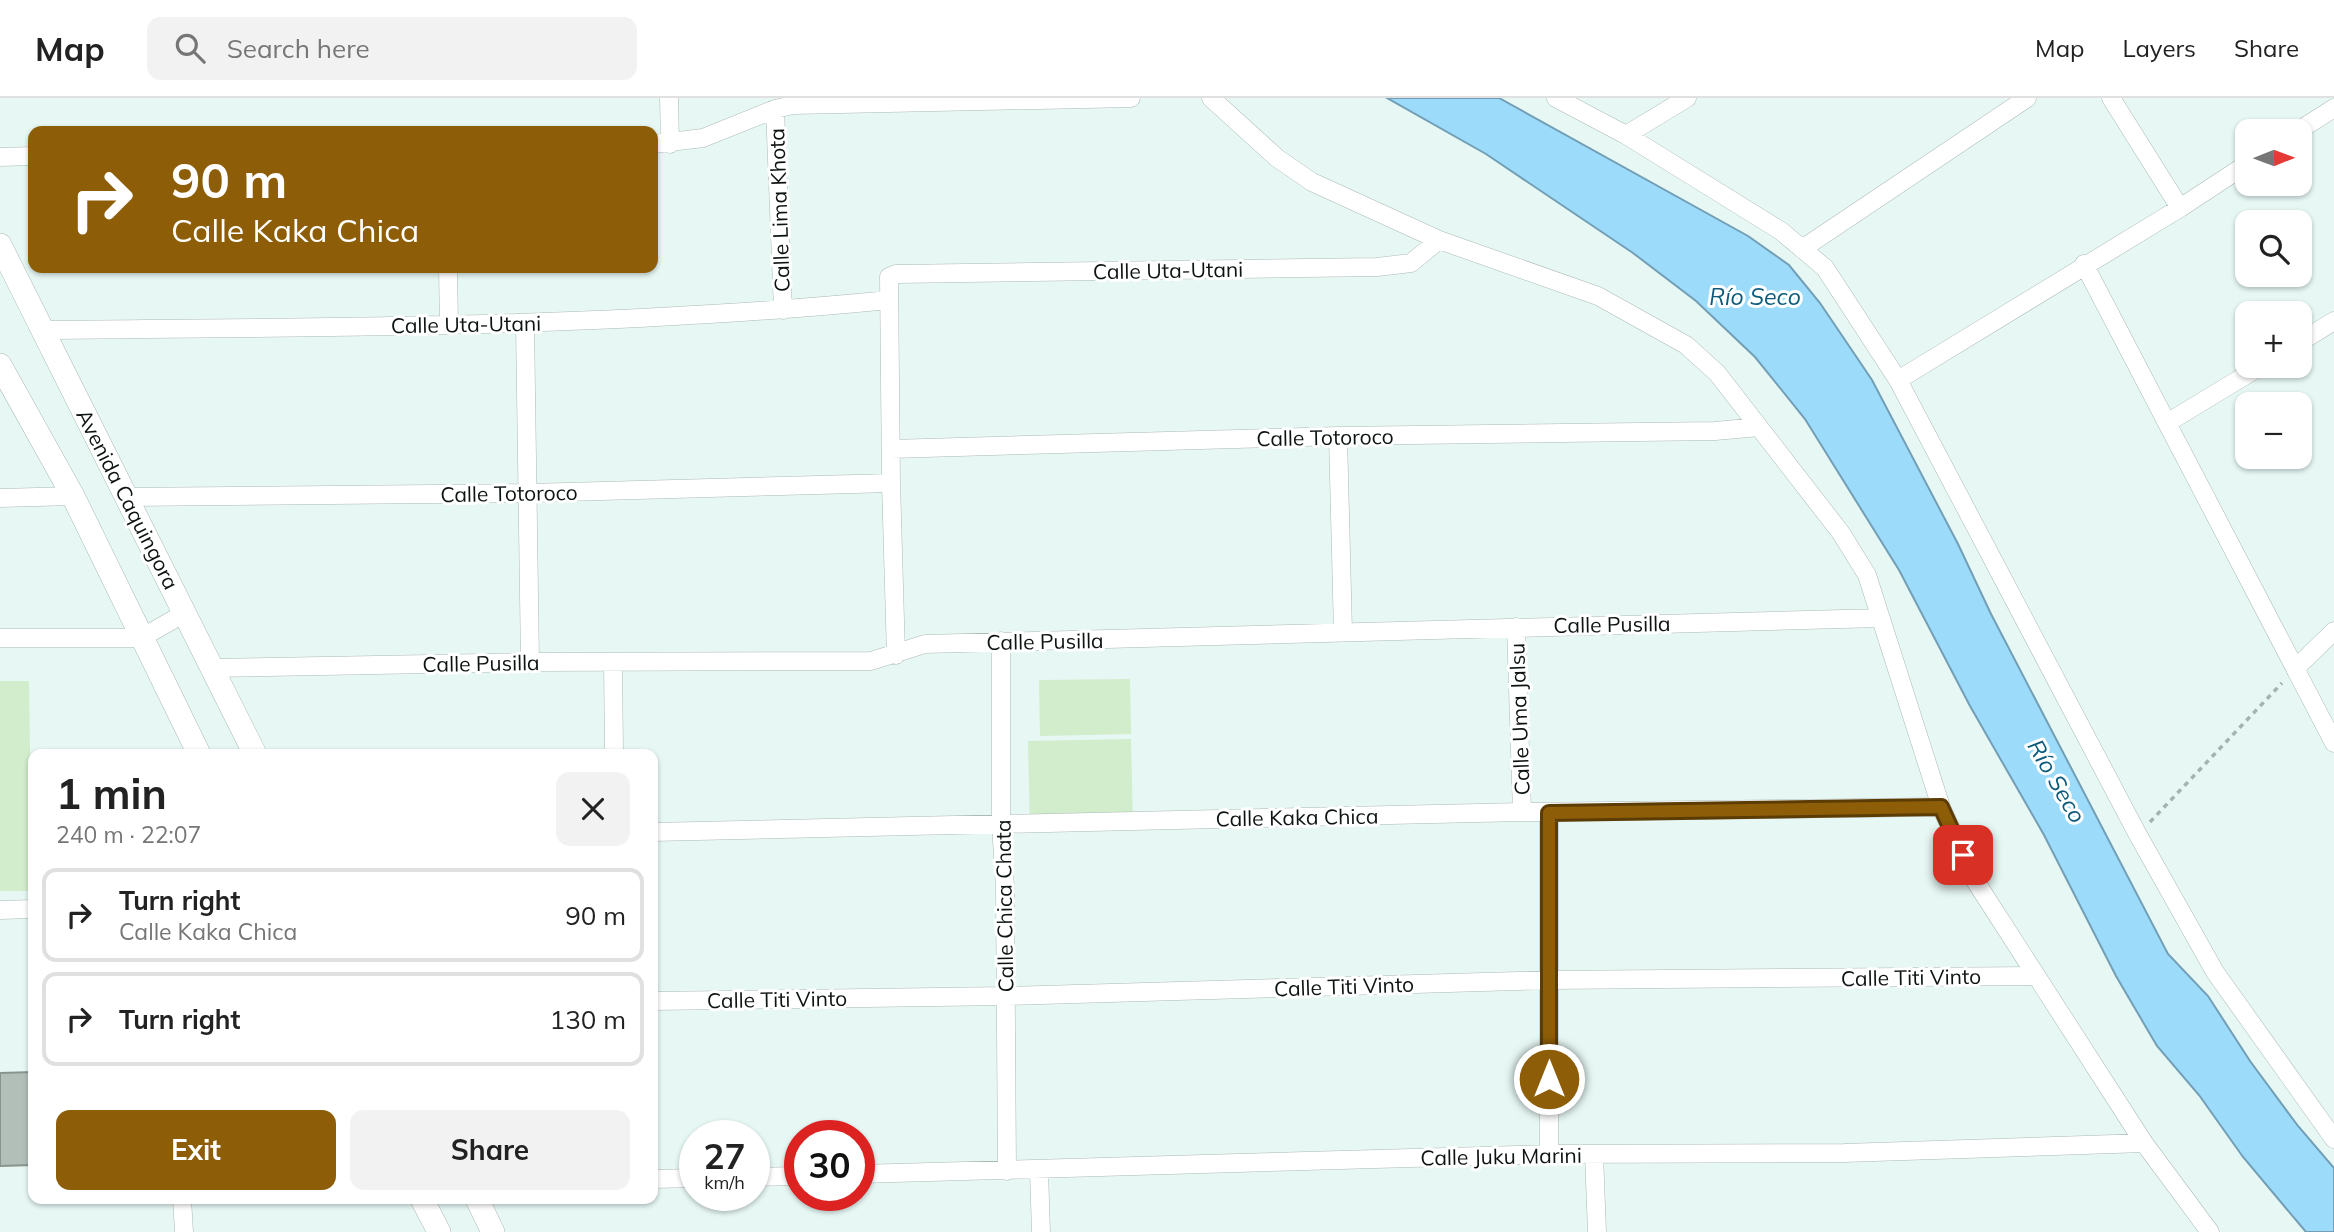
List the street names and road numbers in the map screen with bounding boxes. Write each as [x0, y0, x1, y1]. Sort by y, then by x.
street label: Calle Lima Khota [763, 128, 795, 292]
street label: Calle Uta-Utani [1093, 256, 1243, 284]
street label: Calle Uta-Utani [391, 310, 541, 338]
street label: Avenida Caquingora [71, 405, 185, 593]
street label: Calle Totoroco [1256, 423, 1394, 451]
street label: Calle Totoroco [440, 479, 578, 507]
street label: Calle Pusilla [1553, 610, 1671, 638]
street label: Calle Pusilla [986, 627, 1104, 655]
street label: Calle Uma Jalsu [1503, 642, 1535, 796]
street label: Calle Pusilla [422, 649, 540, 677]
street label: Calle Kaka Chica [1215, 803, 1379, 831]
street label: Calle Chica Chata [989, 819, 1019, 993]
street label: Calle Titi Vinto [1841, 963, 1981, 991]
street label: Calle Titi Vinto [1273, 971, 1415, 1001]
street label: Calle Titi Vinto [707, 985, 847, 1013]
street label: Calle Juku Marini [1420, 1142, 1582, 1170]

